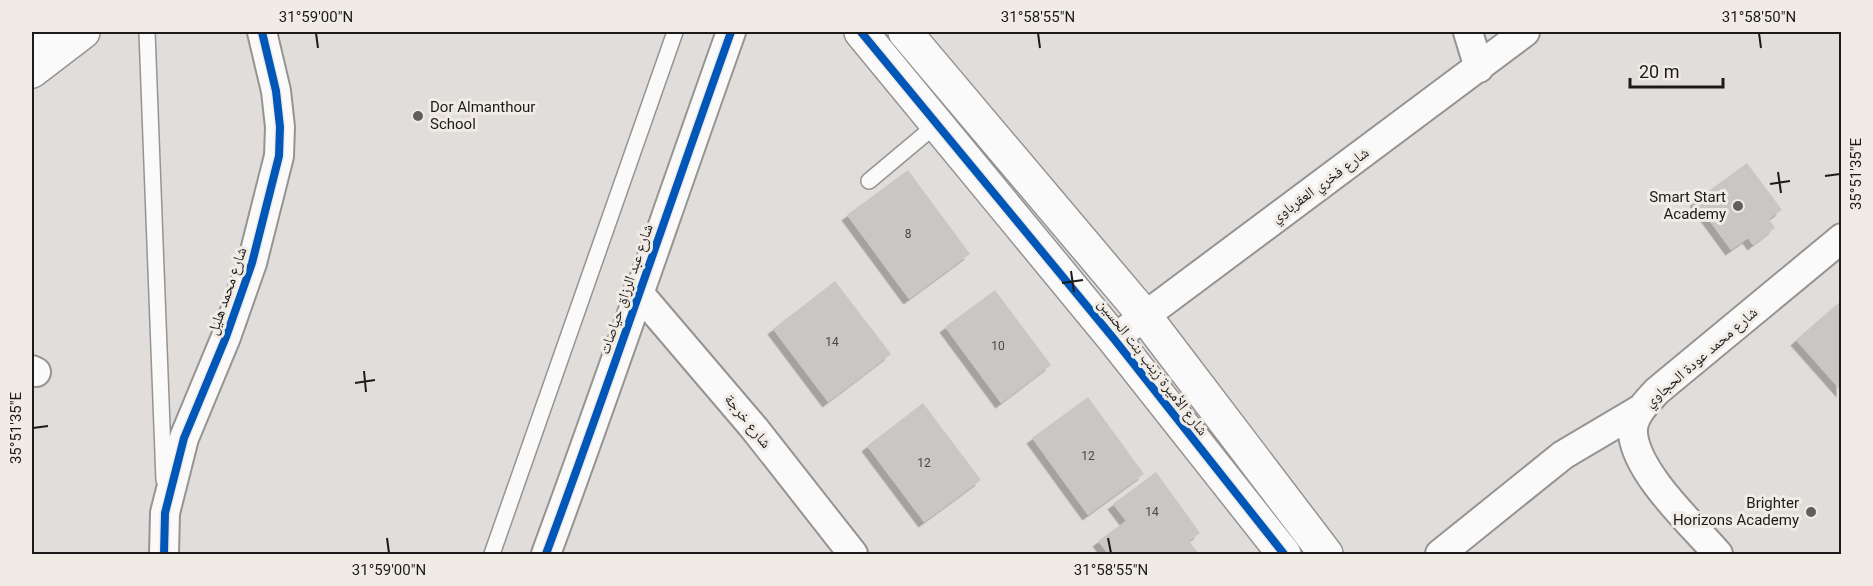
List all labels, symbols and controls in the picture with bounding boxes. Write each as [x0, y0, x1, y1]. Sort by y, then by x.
text: 31°59'00"N [279, 8, 353, 26]
text: 31°58'55"N [1001, 8, 1075, 26]
text: 31°58'50"N [1722, 8, 1796, 26]
scale bar [1630, 51, 1723, 89]
text: 20 m [1639, 61, 1679, 82]
place label: Dor Almanthour School [430, 98, 535, 133]
marker: Dor Almanthour School [411, 109, 425, 123]
text: 35°51'35"E [1847, 137, 1865, 210]
street label: شارع فخري العقرباوي [1268, 143, 1374, 229]
place label: Smart Start Academy [1649, 188, 1726, 223]
marker: Smart Start Academy [1731, 199, 1745, 213]
street label: شارع عبد الرزاق حياصات [595, 221, 658, 357]
house number: 8 [905, 227, 912, 241]
street label: شارع محمد هليل [204, 245, 251, 338]
street label: شارع الأميرة زينب بنت الحسين [1093, 295, 1212, 440]
street label: شارع محمد عودة الحجاوي [1641, 303, 1763, 413]
house number: 14 [825, 335, 839, 349]
house number: 10 [991, 339, 1005, 353]
street label: شارع خرجة [720, 390, 775, 452]
text: 35°51'35"E [7, 391, 25, 464]
house number: 12 [1081, 449, 1095, 463]
house number: 12 [917, 456, 931, 470]
place label: Brighter Horizons Academy [1673, 494, 1799, 529]
house number: 14 [1145, 505, 1159, 519]
marker: Brighter Horizons Academy [1804, 505, 1818, 519]
text: 31°59'00"N [352, 561, 426, 579]
text: 31°58'55"N [1074, 561, 1148, 579]

